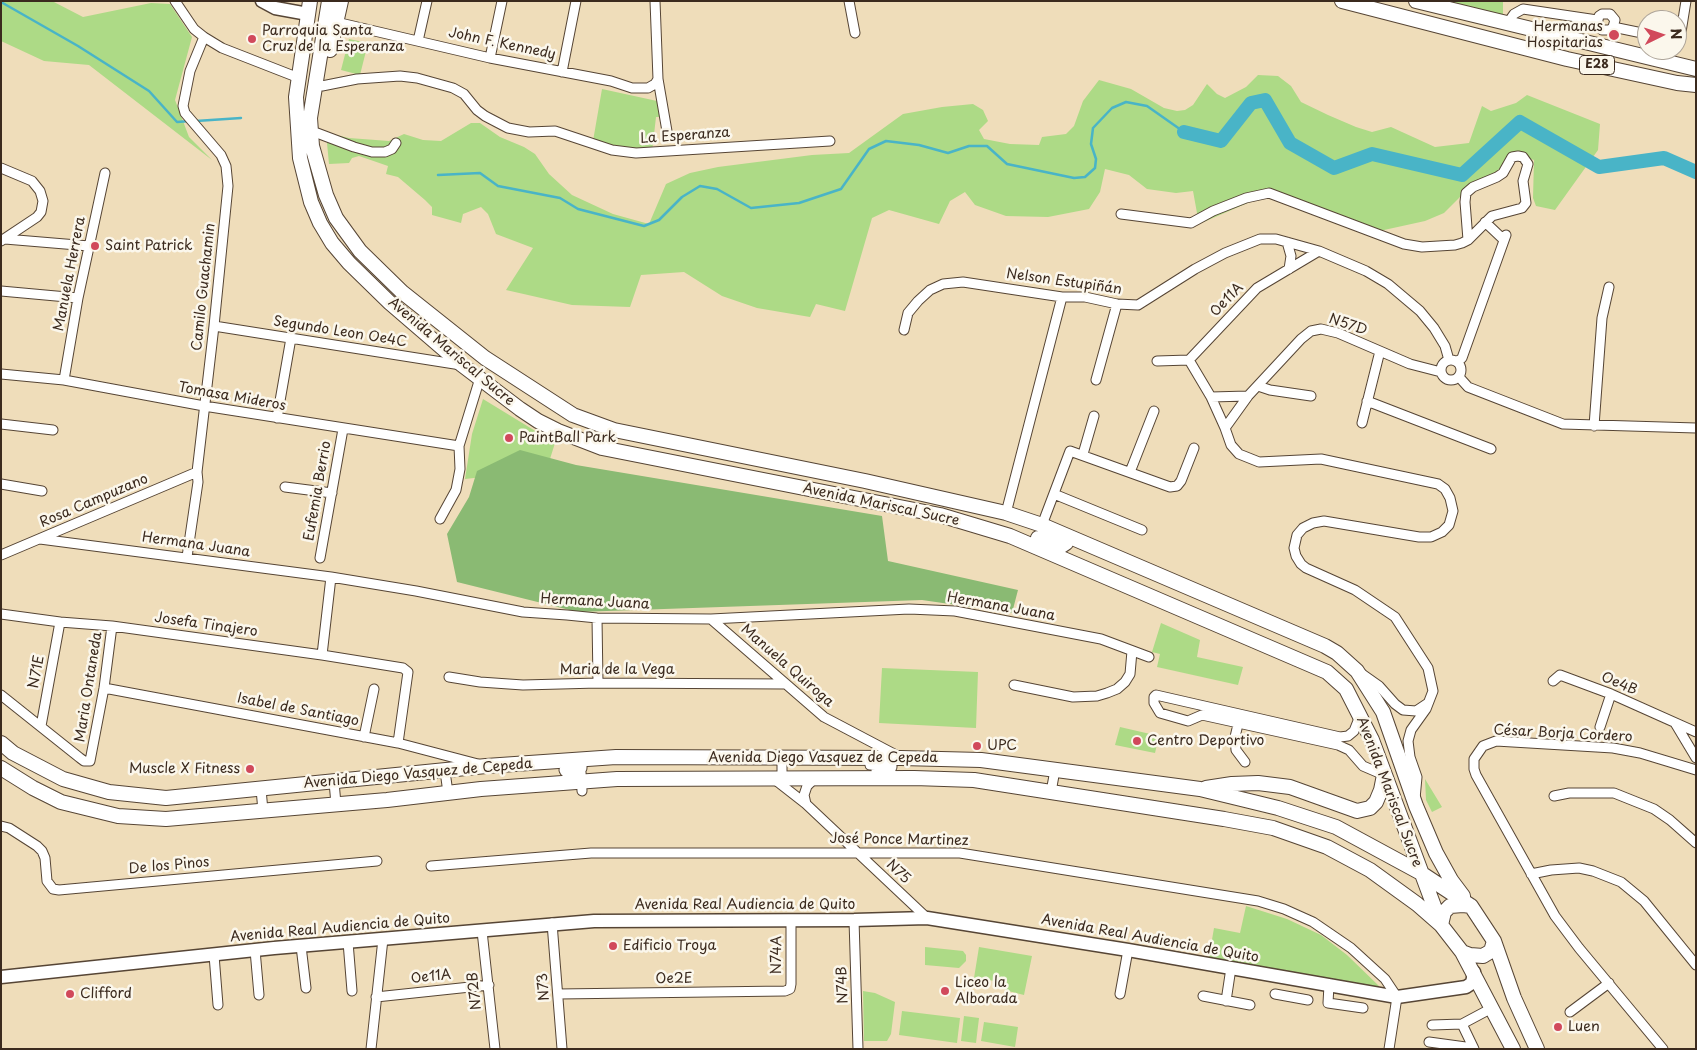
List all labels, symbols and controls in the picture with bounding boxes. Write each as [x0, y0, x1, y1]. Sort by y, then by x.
north arrow [1637, 10, 1687, 60]
place label: Hermanas Hospitarias [1527, 19, 1603, 52]
place label: Parroquia Santa Cruz de la Esperanza [262, 23, 404, 56]
street label: John F. Kennedy [447, 24, 557, 64]
marker: Hermanas Hospitarias [1607, 28, 1621, 42]
text: N [1666, 28, 1687, 40]
marker: Parroquia Santa Cruz de la Esperanza [246, 33, 258, 45]
road number: E28 [1580, 56, 1614, 74]
street label: La Esperanza [640, 124, 730, 148]
street label: Manuela Herrera [51, 215, 89, 333]
street label: Camilo Guachamin [189, 222, 219, 352]
place label: Saint Patrick [105, 238, 192, 254]
marker: Saint Patrick [89, 240, 101, 252]
street label: Nelson Estupiñán [1005, 266, 1123, 298]
street label: Oe11A [1207, 280, 1247, 320]
street label: Avenida Mariscal Sucre [384, 294, 518, 410]
street label: N57D [1327, 311, 1369, 339]
street label: Segundo Leon Oe4C [272, 313, 408, 351]
street label: Tomasa Mideros [177, 379, 287, 415]
place label: PaintBall Park [519, 430, 616, 446]
marker: PaintBall Park [503, 432, 515, 444]
street label: Eufemia Berrio [301, 440, 335, 542]
street label: Rosa Campuzano [37, 471, 151, 531]
street label: Avenida Mariscal Sucre [801, 480, 961, 530]
street label: Hermana Juana [141, 529, 251, 561]
street label: Hermana Juana [946, 589, 1056, 625]
street label: Hermana Juana [540, 591, 650, 613]
street label: Josefa Tinajero [153, 609, 259, 641]
street label: Manuela Quiroga [737, 621, 837, 711]
street label: Maria Ontaneda [72, 631, 106, 743]
street label: N71E [26, 654, 48, 690]
street label: Maria de la Vega [560, 662, 674, 678]
street label: Oe4B [1598, 669, 1640, 699]
street label: Isabel de Santiago [236, 690, 360, 730]
street label: Avenida Mariscal Sucre [1353, 714, 1425, 870]
street label: César Borja Cordero [1493, 722, 1633, 746]
place label: Centro Deportivo [1147, 733, 1264, 749]
marker: Centro Deportivo [1131, 735, 1143, 747]
place label: UPC [987, 738, 1017, 754]
marker: UPC [971, 740, 983, 752]
street label: Avenida Diego Vasquez de Cepeda [708, 750, 938, 766]
street label: Avenida Diego Vasquez de Cepeda [303, 756, 533, 792]
place label: Muscle X Fitness [129, 761, 240, 777]
marker: Muscle X Fitness [244, 763, 256, 775]
street label: José Ponce Martinez [829, 830, 969, 850]
street label: De los Pinos [128, 854, 210, 878]
street label: N75 [882, 857, 914, 887]
street label: Avenida Real Audiencia de Quito [635, 897, 855, 913]
street label: Avenida Real Audiencia de Quito [229, 910, 451, 946]
street label: Avenida Real Audiencia de Quito [1040, 912, 1260, 966]
street label: N74A [769, 936, 785, 974]
place label: Edificio Troya [623, 938, 716, 954]
marker: Edificio Troya [607, 940, 619, 952]
street label: N74B [834, 966, 852, 1004]
street label: Oe11A [410, 967, 452, 987]
street label: Oe2E [655, 970, 693, 988]
street label: N72B [465, 971, 485, 1011]
street label: N73 [534, 972, 554, 1002]
place label: Liceo la Alborada [955, 975, 1017, 1008]
marker: Liceo la Alborada [939, 985, 951, 997]
place label: Clifford [80, 986, 132, 1002]
marker: Clifford [64, 988, 76, 1000]
place label: Luen [1568, 1019, 1600, 1035]
marker: Luen [1552, 1021, 1564, 1033]

